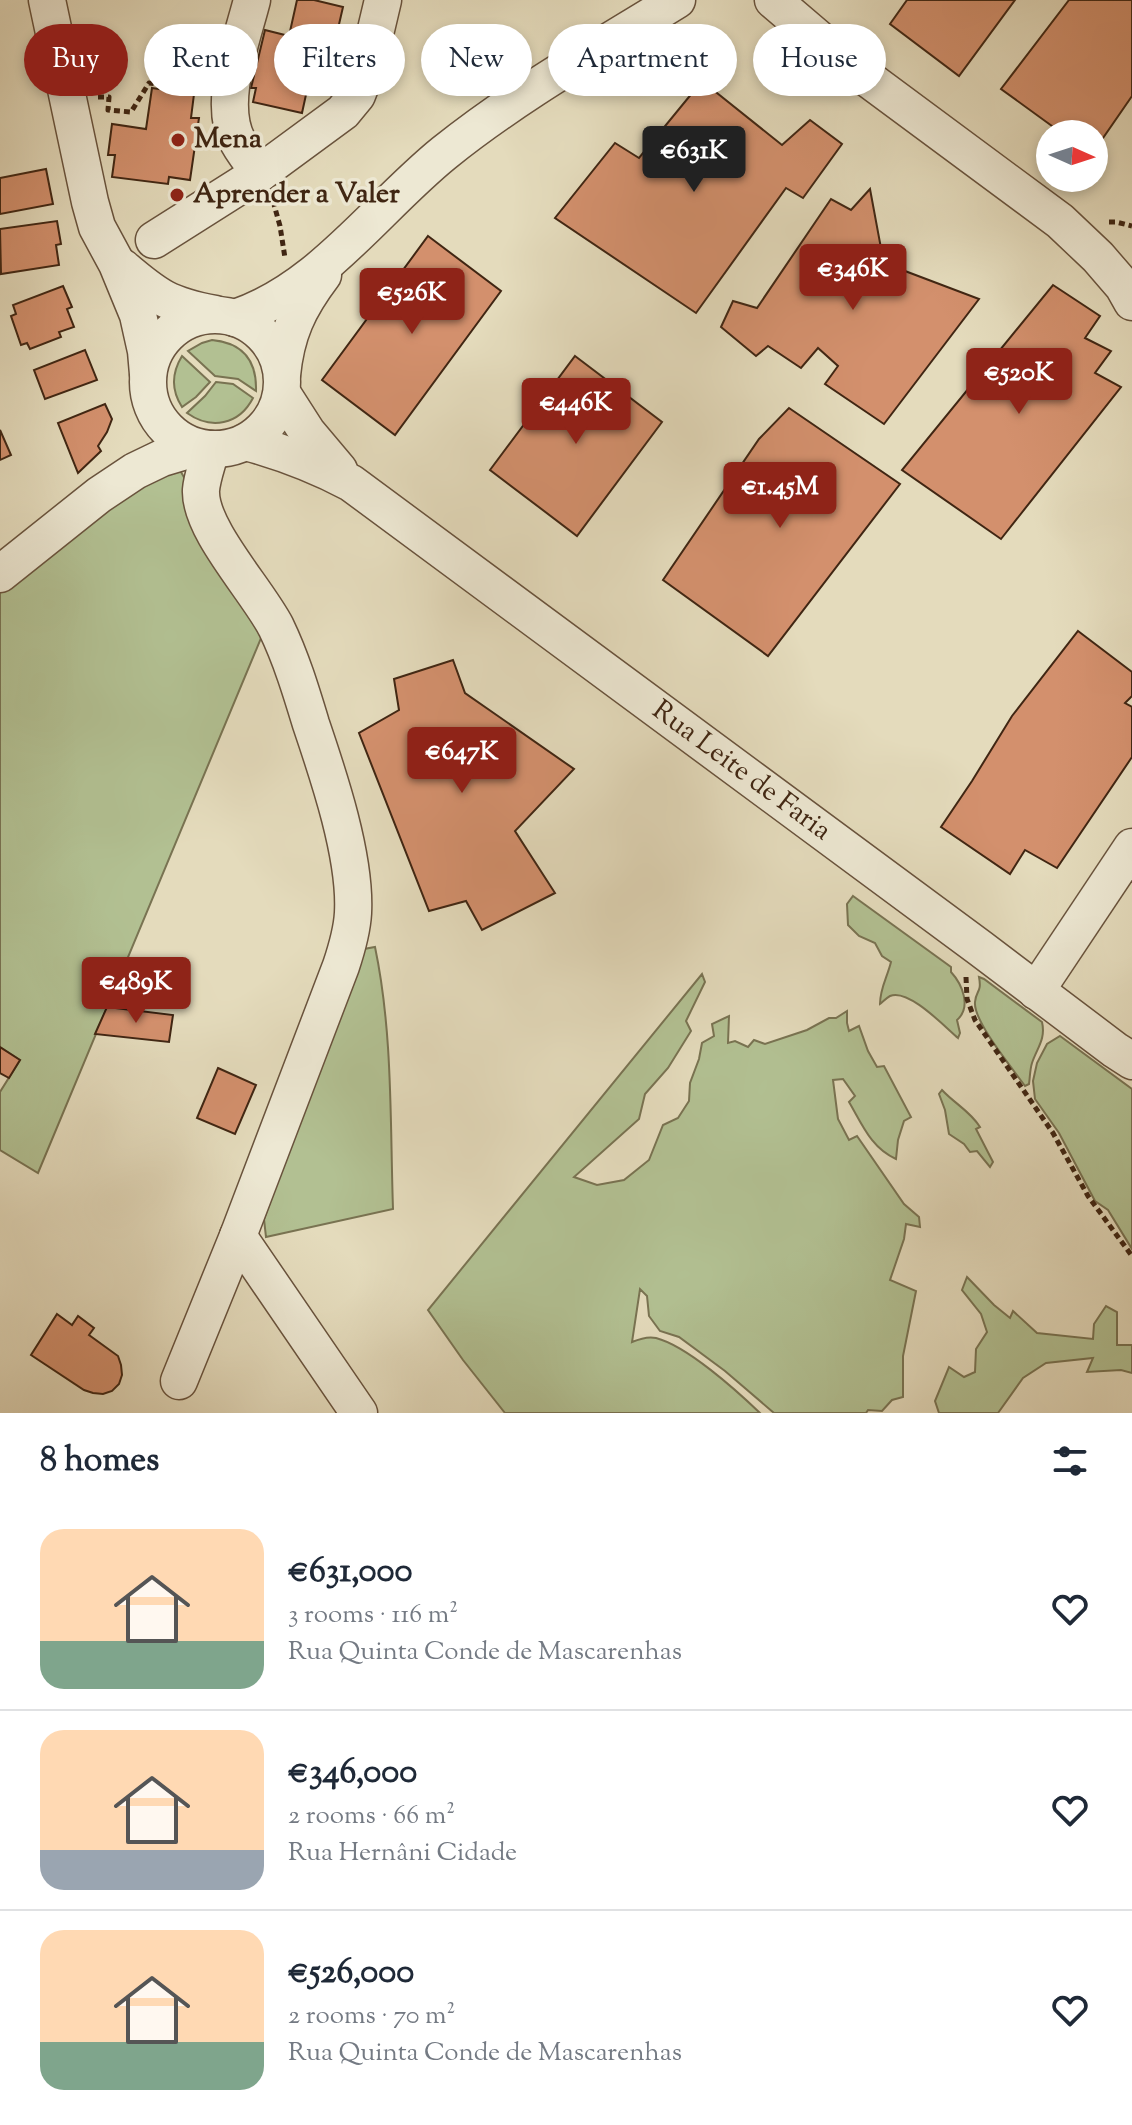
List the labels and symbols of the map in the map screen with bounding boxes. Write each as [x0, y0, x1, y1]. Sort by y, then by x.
place label: Mena [194, 120, 262, 160]
north arrow [1036, 120, 1108, 192]
pin: €631K [638, 126, 750, 194]
marker: Mena [169, 131, 187, 149]
place label: Aprender a Valer [193, 175, 400, 215]
marker: Aprender a Valer [168, 186, 186, 204]
pin: €346K [797, 244, 909, 312]
pin: €526K [356, 268, 468, 336]
pin: €520K [963, 348, 1075, 416]
pin: €446K [520, 378, 632, 446]
pin: €1.45M [715, 462, 845, 530]
street label: Rua Leite de Faria [643, 692, 839, 851]
pin: €647K [406, 727, 518, 795]
pin: €489K [80, 957, 192, 1025]

